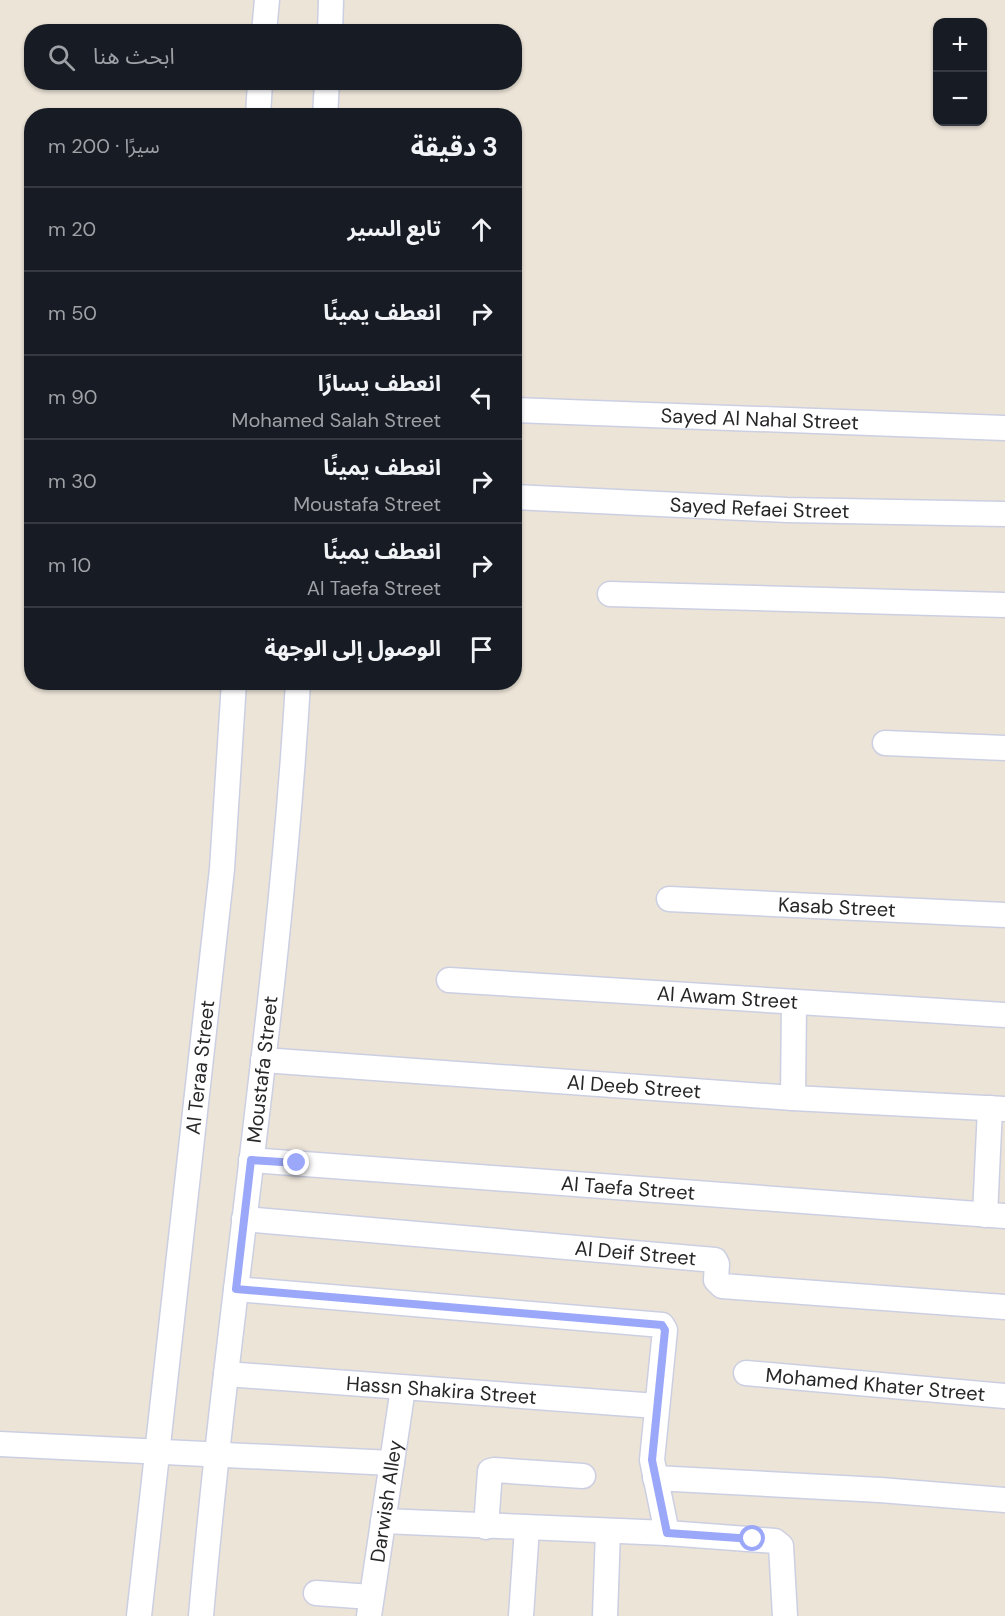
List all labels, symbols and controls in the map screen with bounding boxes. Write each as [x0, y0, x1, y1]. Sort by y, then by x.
map controls [933, 18, 987, 126]
button: + [933, 18, 987, 72]
search box [24, 24, 522, 90]
icon: search [45, 41, 78, 74]
text: ابحث هنا [93, 42, 175, 71]
button: − [933, 72, 987, 126]
text: 3 دقيقة [411, 130, 498, 164]
text: سيرًا · 200 m [48, 133, 160, 159]
icon: ahead [465, 213, 498, 246]
text: تابع السير [348, 214, 441, 243]
text: 20 m [48, 216, 96, 242]
icon: right [465, 297, 498, 330]
text: انعطف يمينًا [323, 298, 441, 327]
text: 50 m [48, 300, 97, 326]
text: انعطف يسارًا [318, 369, 441, 398]
icon: left [465, 381, 498, 414]
text: 90 m [48, 384, 97, 410]
street label: Sayed Al Nahal Street [660, 402, 860, 436]
text: Mohamed Salah Street [232, 407, 441, 433]
text: انعطف يمينًا [323, 453, 441, 482]
icon: right [465, 465, 498, 498]
text: 30 m [48, 468, 97, 494]
text: Moustafa Street [293, 491, 441, 517]
street label: Sayed Refaei Street [669, 491, 850, 524]
text: انعطف يمينًا [323, 537, 441, 566]
icon: right [465, 549, 498, 582]
text: 10 m [48, 552, 91, 578]
text: Al Taefa Street [307, 575, 441, 601]
icon: arrive [465, 633, 498, 666]
text: الوصول إلى الوجهة [265, 634, 441, 663]
street label: Kasab Street [777, 891, 896, 923]
street label: Al Awam Street [656, 980, 799, 1015]
street label: Moustafa Street [241, 994, 284, 1144]
street label: Al Teraa Street [180, 999, 220, 1136]
street label: Al Deeb Street [566, 1069, 702, 1104]
route end [283, 1149, 309, 1175]
street label: Al Taefa Street [560, 1170, 696, 1206]
street label: Al Deif Street [574, 1235, 698, 1271]
street label: Mohamed Khater Street [765, 1362, 987, 1407]
street label: Hassn Shakira Street [345, 1370, 538, 1410]
street label: Darwish Alley [364, 1438, 408, 1564]
route start [739, 1525, 765, 1551]

